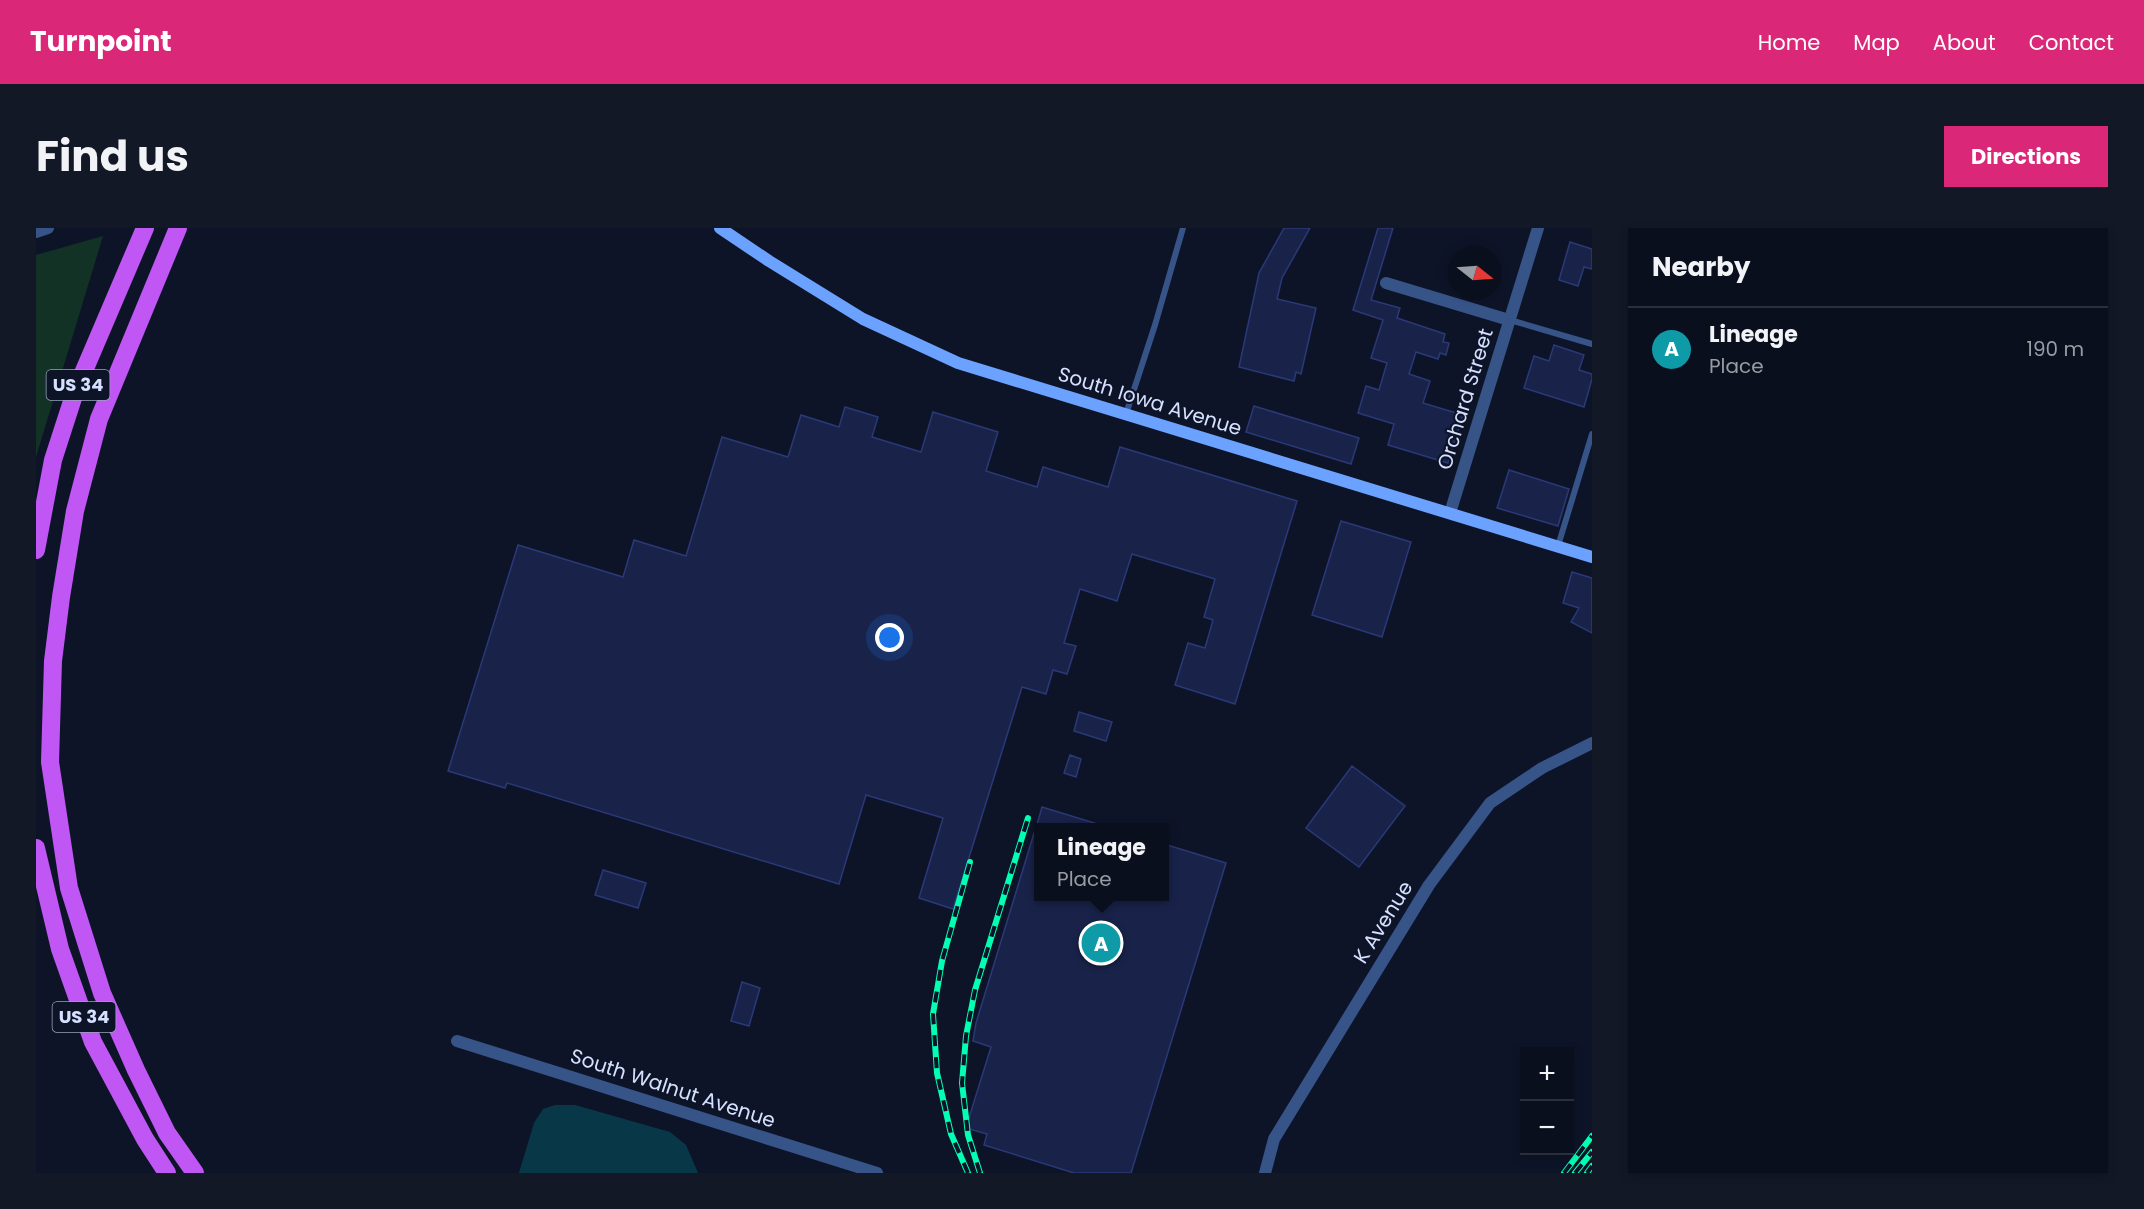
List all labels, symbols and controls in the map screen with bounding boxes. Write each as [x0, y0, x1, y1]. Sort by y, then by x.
text: Turnpoint [30, 22, 172, 61]
text: Home [1758, 28, 1820, 57]
text: Map [1853, 28, 1900, 57]
text: About [1933, 28, 1996, 57]
text: Contact [2029, 28, 2114, 57]
button: Directions [1944, 126, 2108, 187]
text: Find us [36, 127, 189, 186]
north arrow [1448, 246, 1502, 300]
text: Nearby [1652, 249, 1750, 285]
text: Lineage [1709, 319, 1798, 350]
street label: Orchard Street [1430, 325, 1500, 473]
text: A [1664, 335, 1679, 363]
text: 190 m [2027, 335, 2084, 363]
text: Place [1709, 352, 1764, 380]
street label: South Iowa Avenue [1055, 360, 1245, 442]
road number: US 34 [46, 370, 110, 400]
your location [875, 623, 904, 652]
popup [1034, 823, 1169, 901]
text: Lineage [1057, 832, 1146, 863]
text: Place [1057, 865, 1112, 893]
street label: K Avenue [1347, 875, 1419, 969]
pin: A [1082, 920, 1120, 966]
road number: US 34 [52, 1002, 116, 1032]
street label: South Walnut Avenue [567, 1042, 779, 1134]
map controls [1520, 1047, 1574, 1155]
button: + [1520, 1047, 1574, 1101]
button: − [1520, 1101, 1574, 1155]

